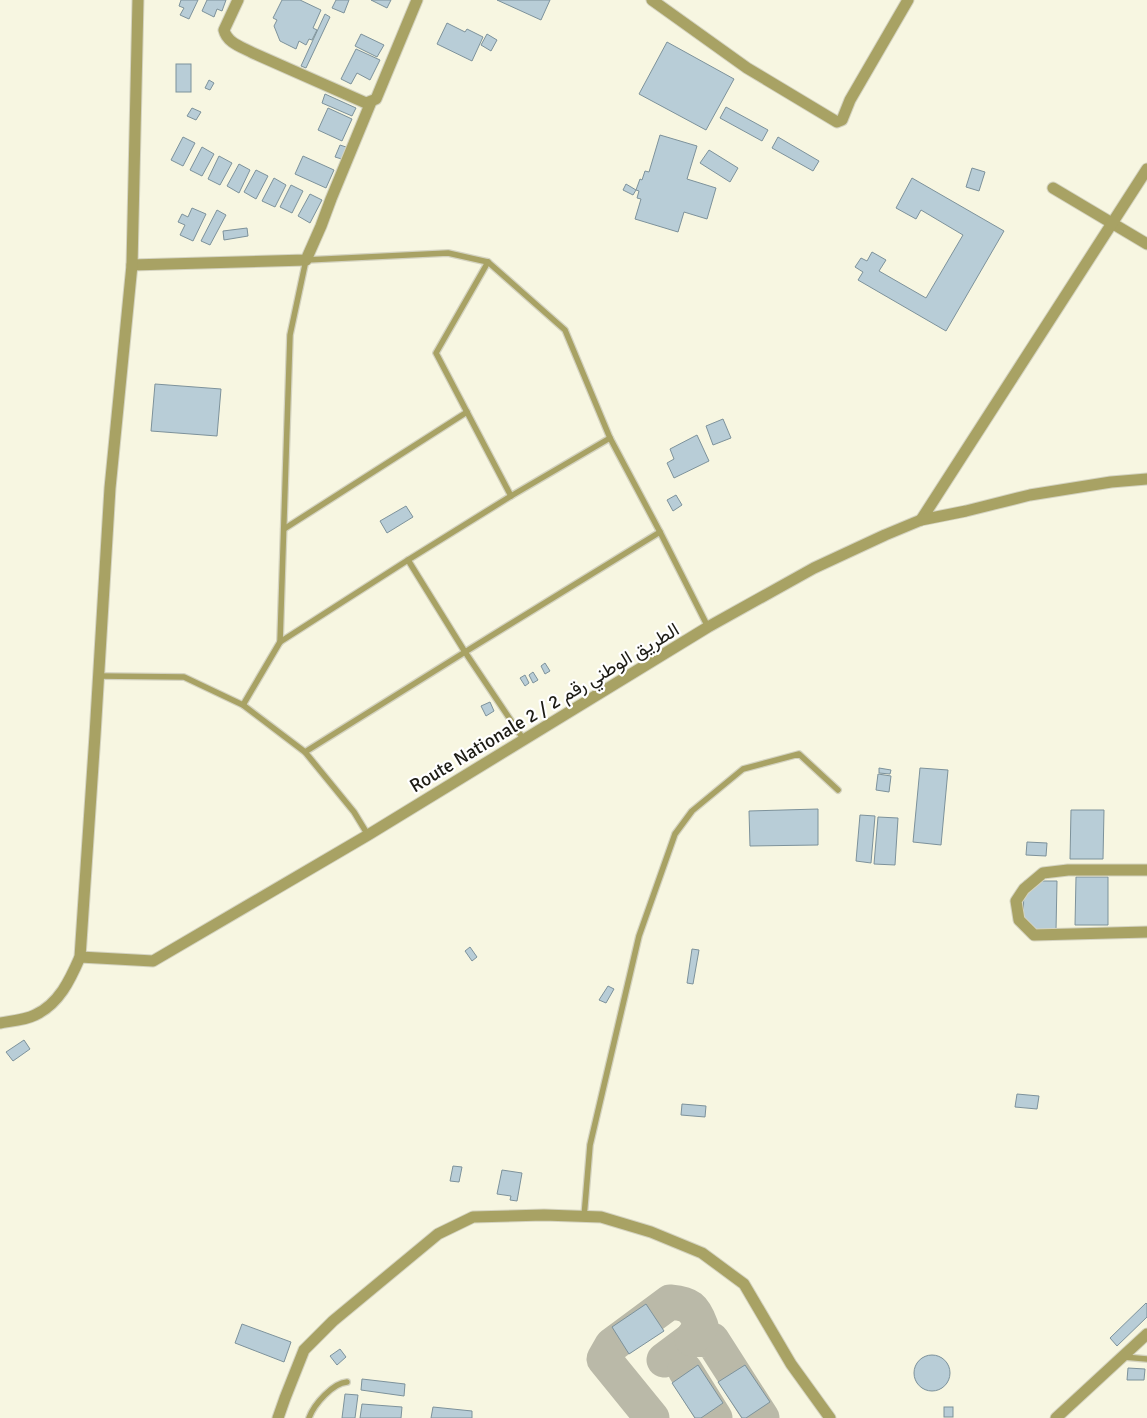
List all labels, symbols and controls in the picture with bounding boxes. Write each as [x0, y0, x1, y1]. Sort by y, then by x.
street label: Route Nationale 2 / الطريق الوطني رقم 2 [405, 618, 685, 801]

